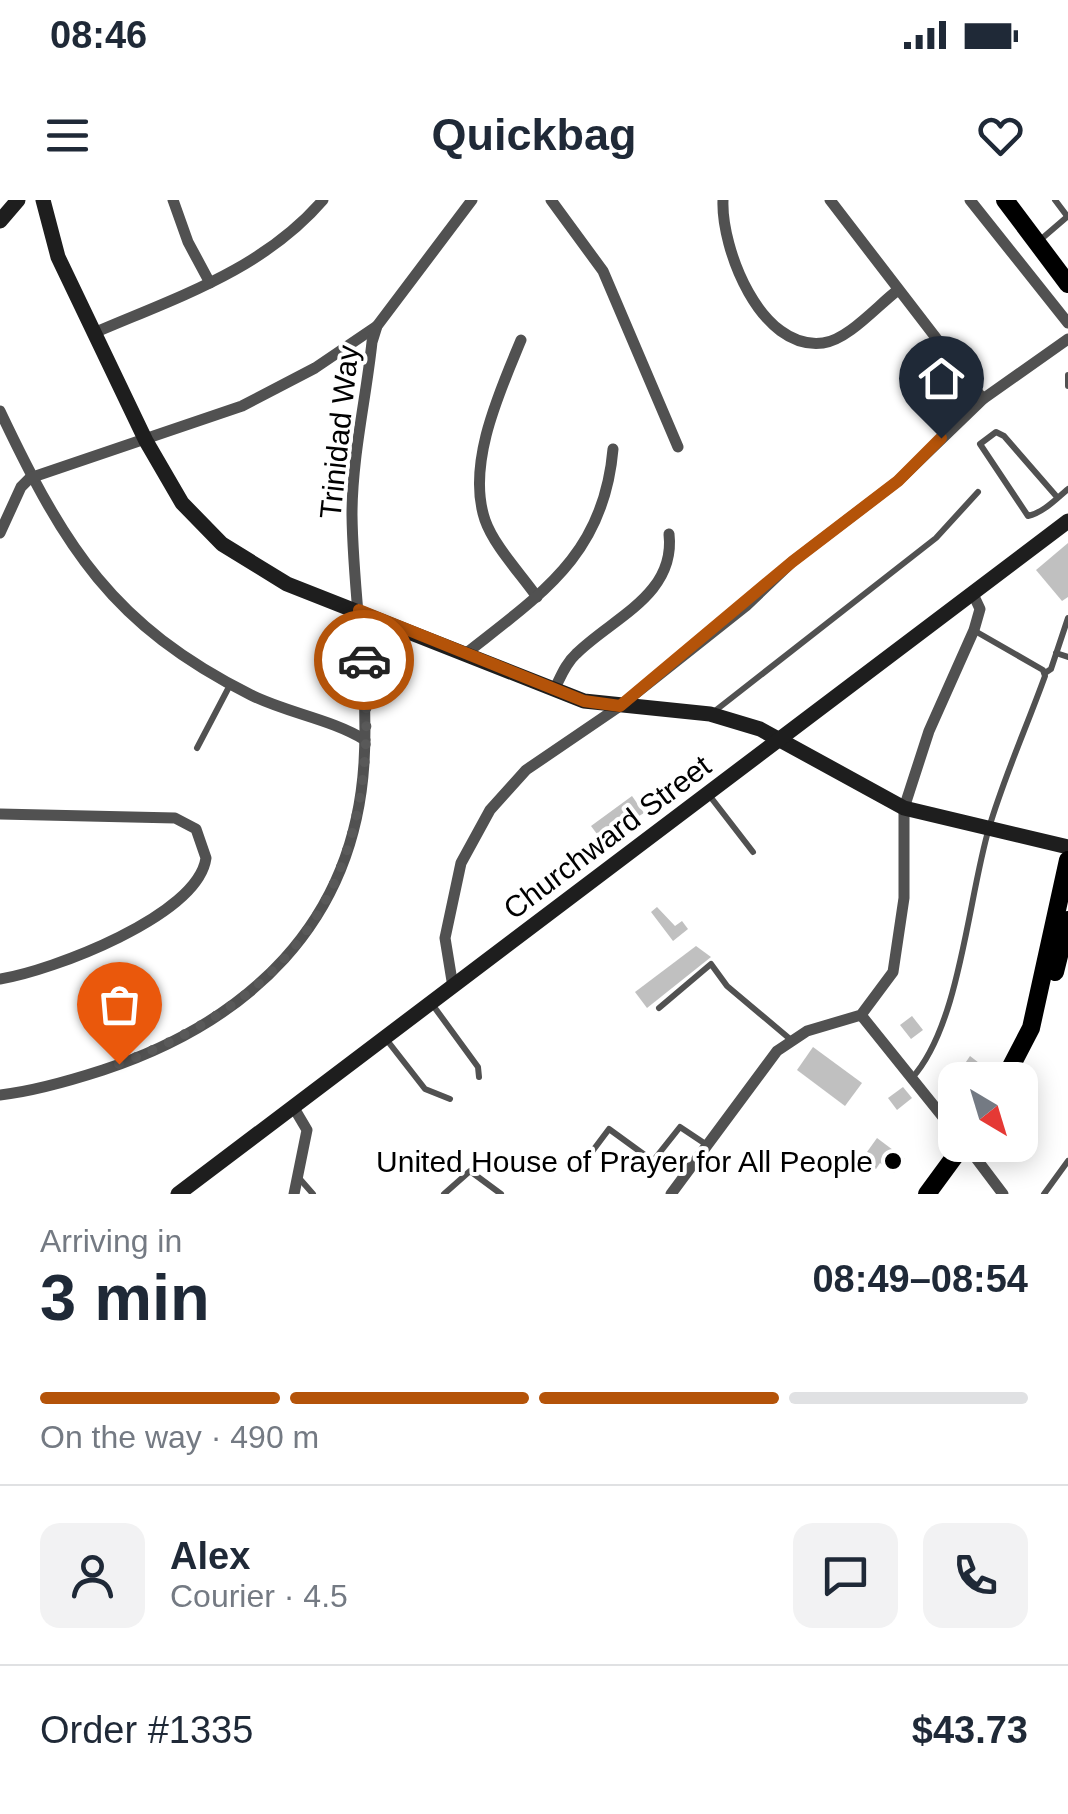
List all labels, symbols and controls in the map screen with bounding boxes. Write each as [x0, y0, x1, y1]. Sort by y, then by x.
text: 08:46 [50, 14, 147, 56]
icon: menu [40, 108, 95, 163]
icon: heart [973, 108, 1028, 163]
text: Quickbag [431, 109, 637, 160]
pin [899, 336, 984, 439]
street label: Trinidad Way [313, 344, 365, 520]
icon: home [914, 351, 969, 406]
courier [314, 610, 414, 710]
icon: car [337, 633, 392, 688]
street label: Churchward Street [497, 748, 717, 925]
pin [77, 962, 162, 1065]
icon: bag [92, 977, 147, 1032]
north arrow [938, 1062, 1038, 1162]
map controls [938, 1062, 1038, 1162]
place label: United House of Prayer for All People [376, 1145, 873, 1178]
marker: United House of Prayer for All People [882, 1150, 904, 1172]
text: Arriving in [40, 1223, 182, 1259]
text: 08:49–08:54 [812, 1258, 1028, 1300]
text: 3 min [40, 1261, 210, 1334]
text: On the way · 490 m [40, 1419, 319, 1455]
button: person [40, 1523, 145, 1628]
button: chat [793, 1523, 898, 1628]
button: phone [923, 1523, 1028, 1628]
text: Alex [170, 1535, 250, 1577]
text: Courier · 4.5 [170, 1578, 348, 1614]
text: Order #1335 [40, 1709, 253, 1751]
text: $43.73 [912, 1709, 1028, 1751]

